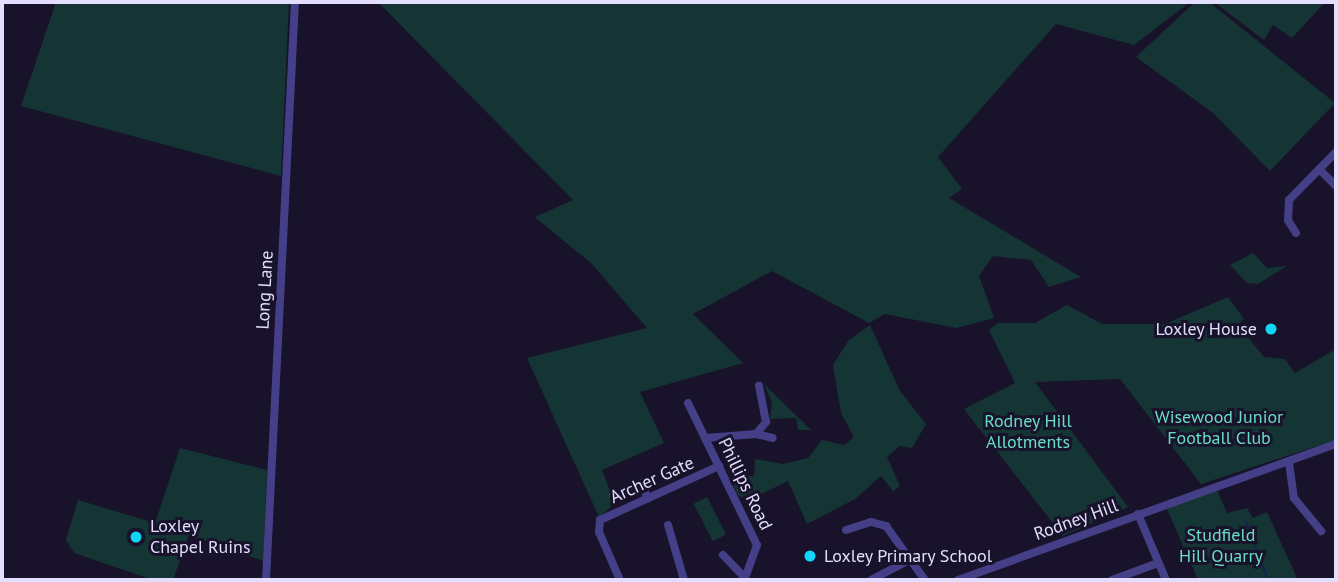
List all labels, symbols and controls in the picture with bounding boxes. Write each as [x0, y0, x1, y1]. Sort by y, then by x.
street label: Long Lane [252, 250, 278, 330]
place label: Loxley House [1155, 318, 1257, 340]
marker: Loxley House [1263, 321, 1279, 337]
park label: Wisewood Junior Football Club [1155, 407, 1283, 450]
park label: Rodney Hill Allotments [984, 411, 1072, 453]
street label: Phillips Road [713, 434, 777, 534]
street label: Archer Gate [607, 452, 697, 508]
street label: Rodney Hill [1031, 495, 1121, 545]
place label: Loxley Chapel Ruins [150, 516, 250, 558]
park label: Studfield Hill Quarry [1179, 525, 1263, 568]
marker: Loxley Chapel Ruins [128, 529, 144, 545]
place label: Loxley Primary School [824, 545, 993, 567]
marker: Loxley Primary School [802, 548, 818, 564]

